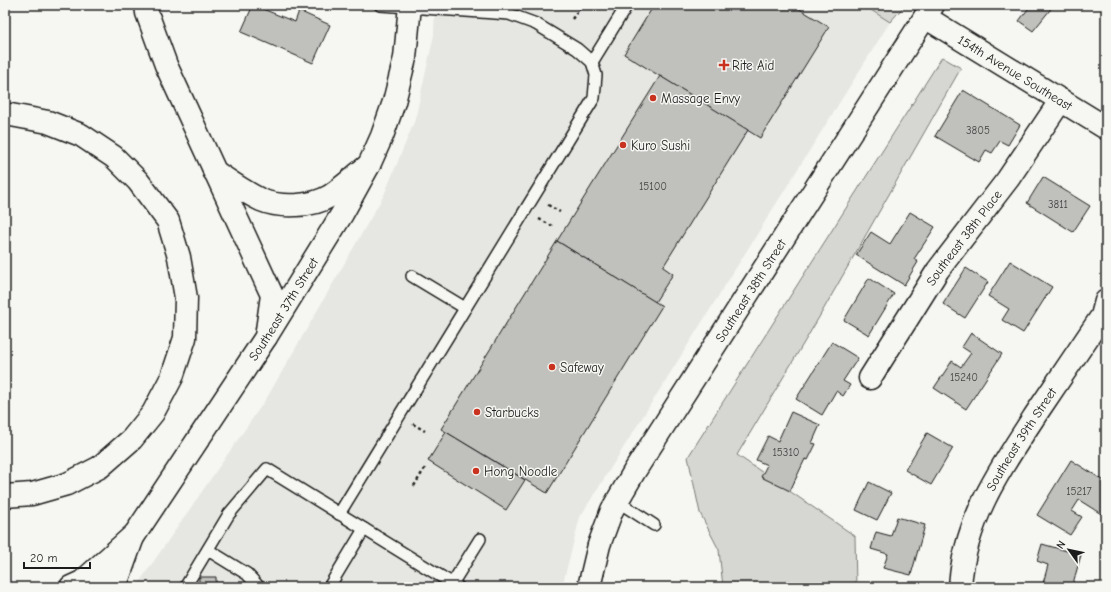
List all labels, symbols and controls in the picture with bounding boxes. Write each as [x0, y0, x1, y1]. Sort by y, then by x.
street label: 154th Avenue Southeast [955, 32, 1076, 114]
place label: Rite Aid [732, 58, 774, 73]
marker: Rite Aid [719, 60, 729, 70]
place label: Massage Envy [661, 91, 740, 106]
marker: Massage Envy [648, 93, 658, 103]
house number: 3805 [966, 124, 990, 137]
place label: Kuro Sushi [631, 138, 690, 153]
marker: Kuro Sushi [618, 140, 628, 150]
house number: 15100 [639, 180, 667, 193]
street label: Southeast 38th Place [923, 187, 1005, 288]
house number: 3811 [1048, 198, 1068, 211]
street label: Southeast 38th Street [712, 235, 790, 345]
street label: Southeast 37th Street [246, 254, 322, 363]
place label: Safeway [560, 360, 604, 375]
marker: Safeway [547, 362, 557, 372]
house number: 15240 [950, 371, 978, 384]
street label: Southeast 39th Street [983, 384, 1060, 493]
place label: Starbucks [485, 405, 539, 420]
marker: Starbucks [472, 407, 482, 417]
house number: 15310 [773, 446, 799, 459]
place label: Hong Noodle [484, 464, 558, 479]
marker: Hong Noodle [471, 466, 481, 476]
house number: 15217 [1066, 485, 1092, 498]
north arrow [1049, 530, 1089, 570]
text: N [1054, 538, 1068, 551]
scale bar [24, 544, 90, 570]
text: 20 m [30, 551, 58, 565]

